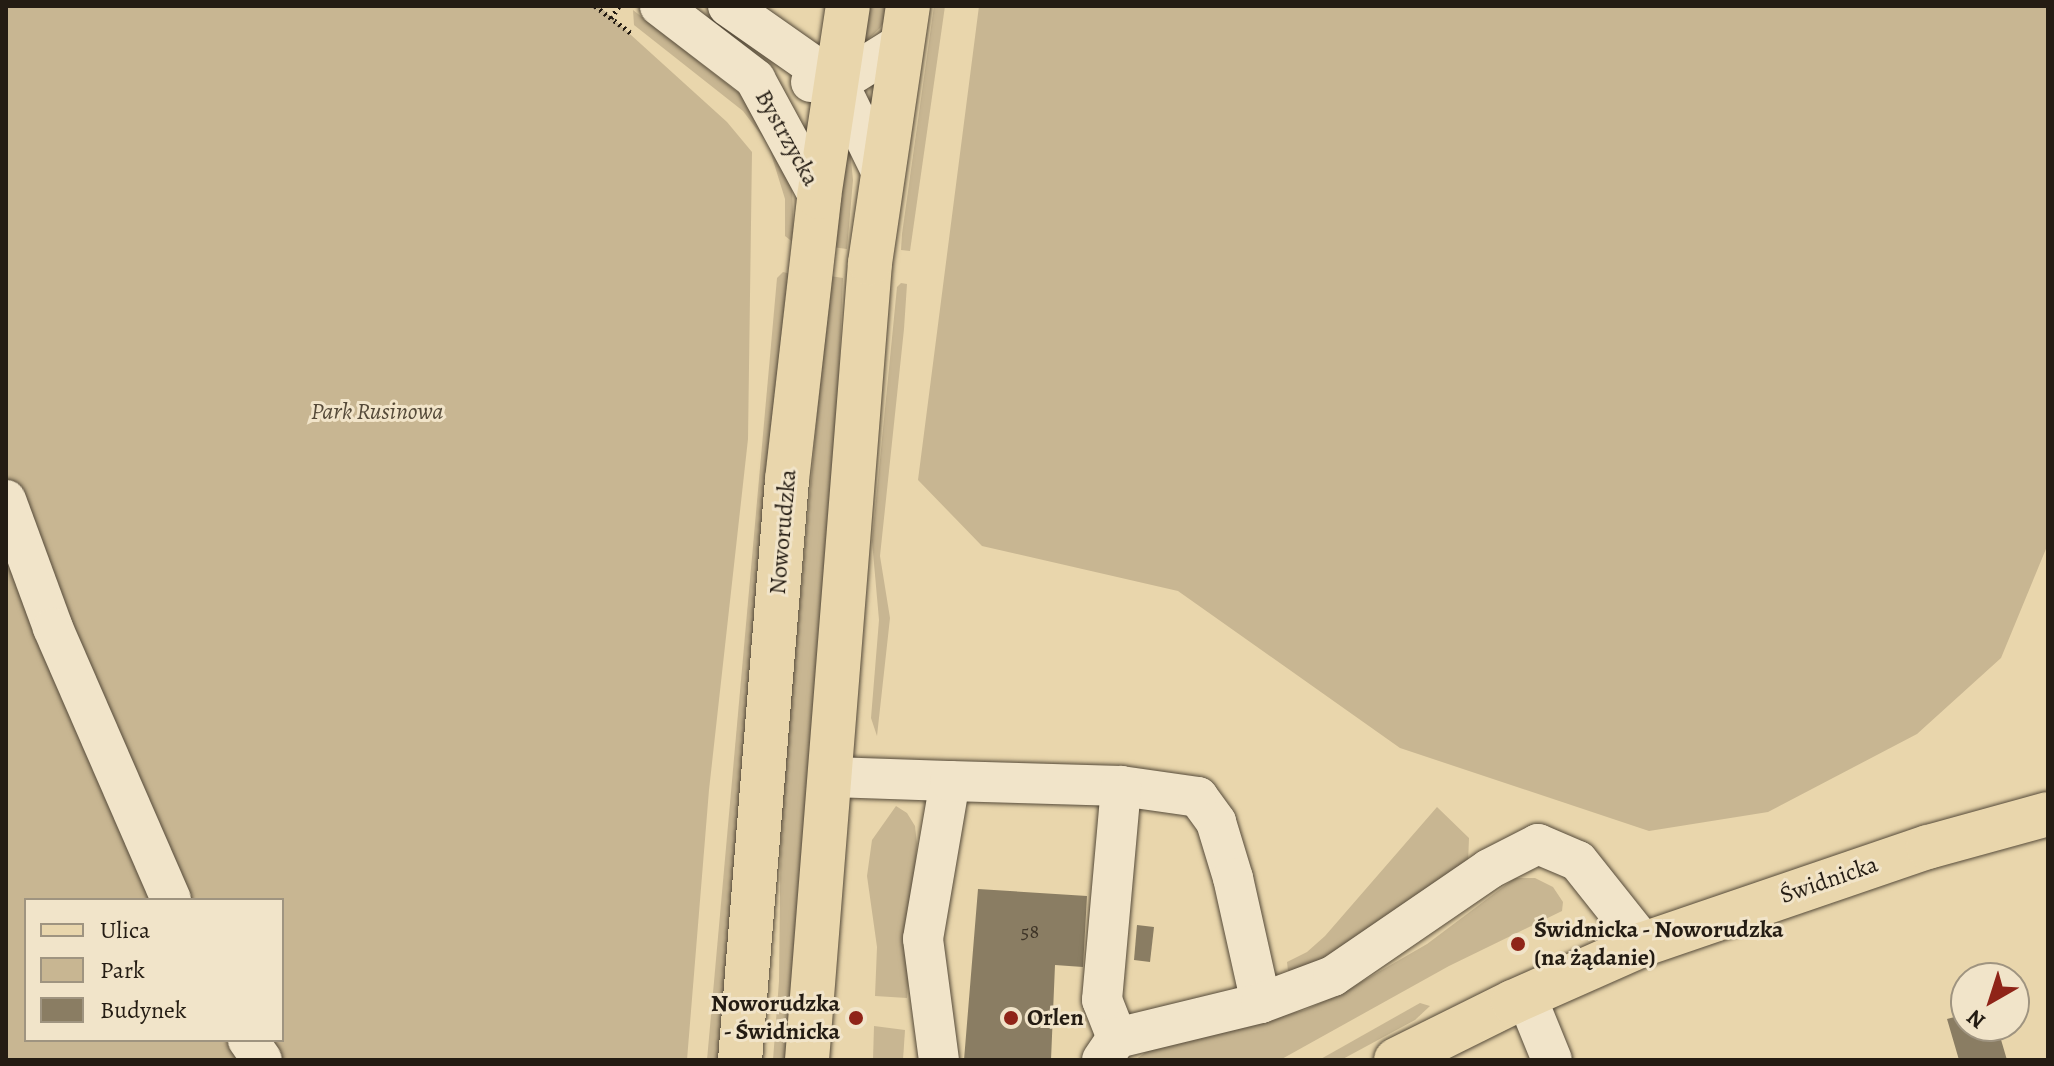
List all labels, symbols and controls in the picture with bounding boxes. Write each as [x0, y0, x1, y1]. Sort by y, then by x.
street label: Bystrzycka [749, 85, 825, 191]
park label: Park Rusinowa [311, 398, 443, 426]
street label: Noworudzka [763, 468, 803, 596]
street label: Świdnicka [1776, 850, 1882, 910]
legend [24, 898, 284, 1042]
text: Ulica [100, 914, 150, 946]
place label: Świdnicka - Noworudzka (na żądanie) [1534, 916, 1785, 972]
house number: 58 [1021, 919, 1039, 943]
marker: Świdnicka - Noworudzka (na żądanie) [1509, 935, 1527, 953]
text: Park [100, 954, 145, 986]
north arrow [1950, 962, 2030, 1042]
place label: Noworudzka - Świdnicka [711, 990, 840, 1046]
text: Budynek [100, 994, 187, 1026]
text: N [1960, 1002, 1992, 1036]
place label: Orlen [1027, 1004, 1084, 1032]
marker: Noworudzka - Świdnicka [847, 1009, 865, 1027]
marker: Orlen [1002, 1009, 1020, 1027]

